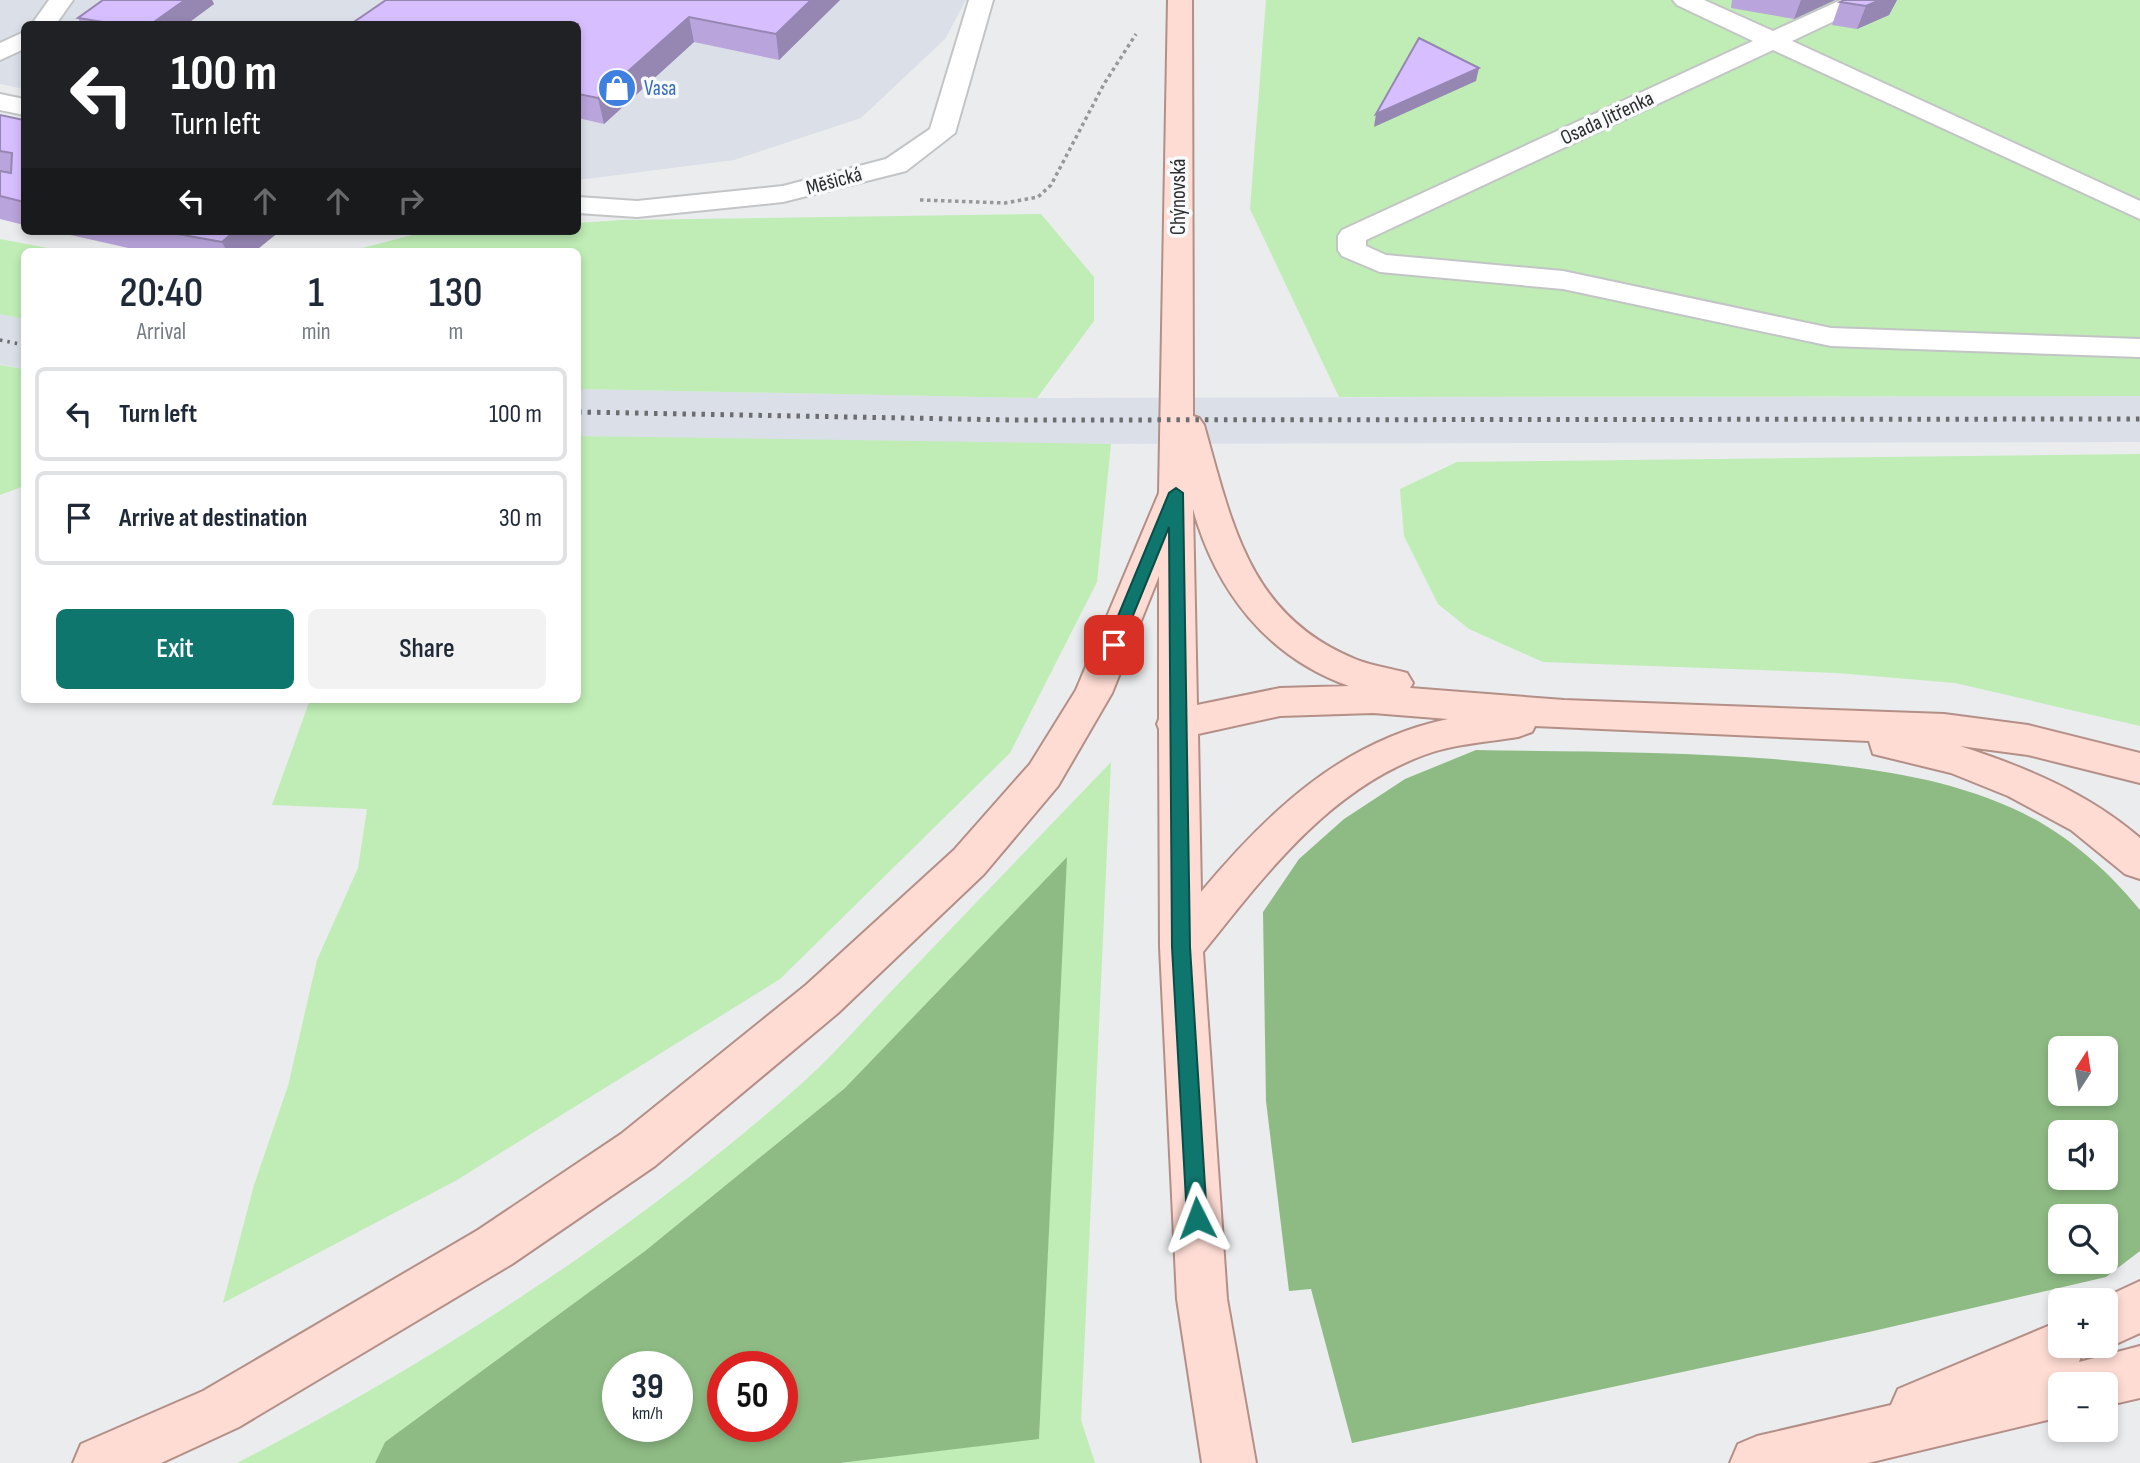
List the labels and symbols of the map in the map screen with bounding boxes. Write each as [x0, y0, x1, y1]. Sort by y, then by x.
shop icon: Vasa [596, 67, 638, 109]
place label: Vasa [644, 76, 676, 101]
street label: Osada Jitřenka [1556, 86, 1658, 150]
street label: Chýnovská [1166, 159, 1191, 235]
street label: Měšická [803, 162, 865, 200]
pin [1084, 615, 1144, 675]
north arrow [2048, 1036, 2118, 1106]
position arrow [1160, 1181, 1234, 1255]
speed limit sign: 50 [707, 1351, 798, 1442]

